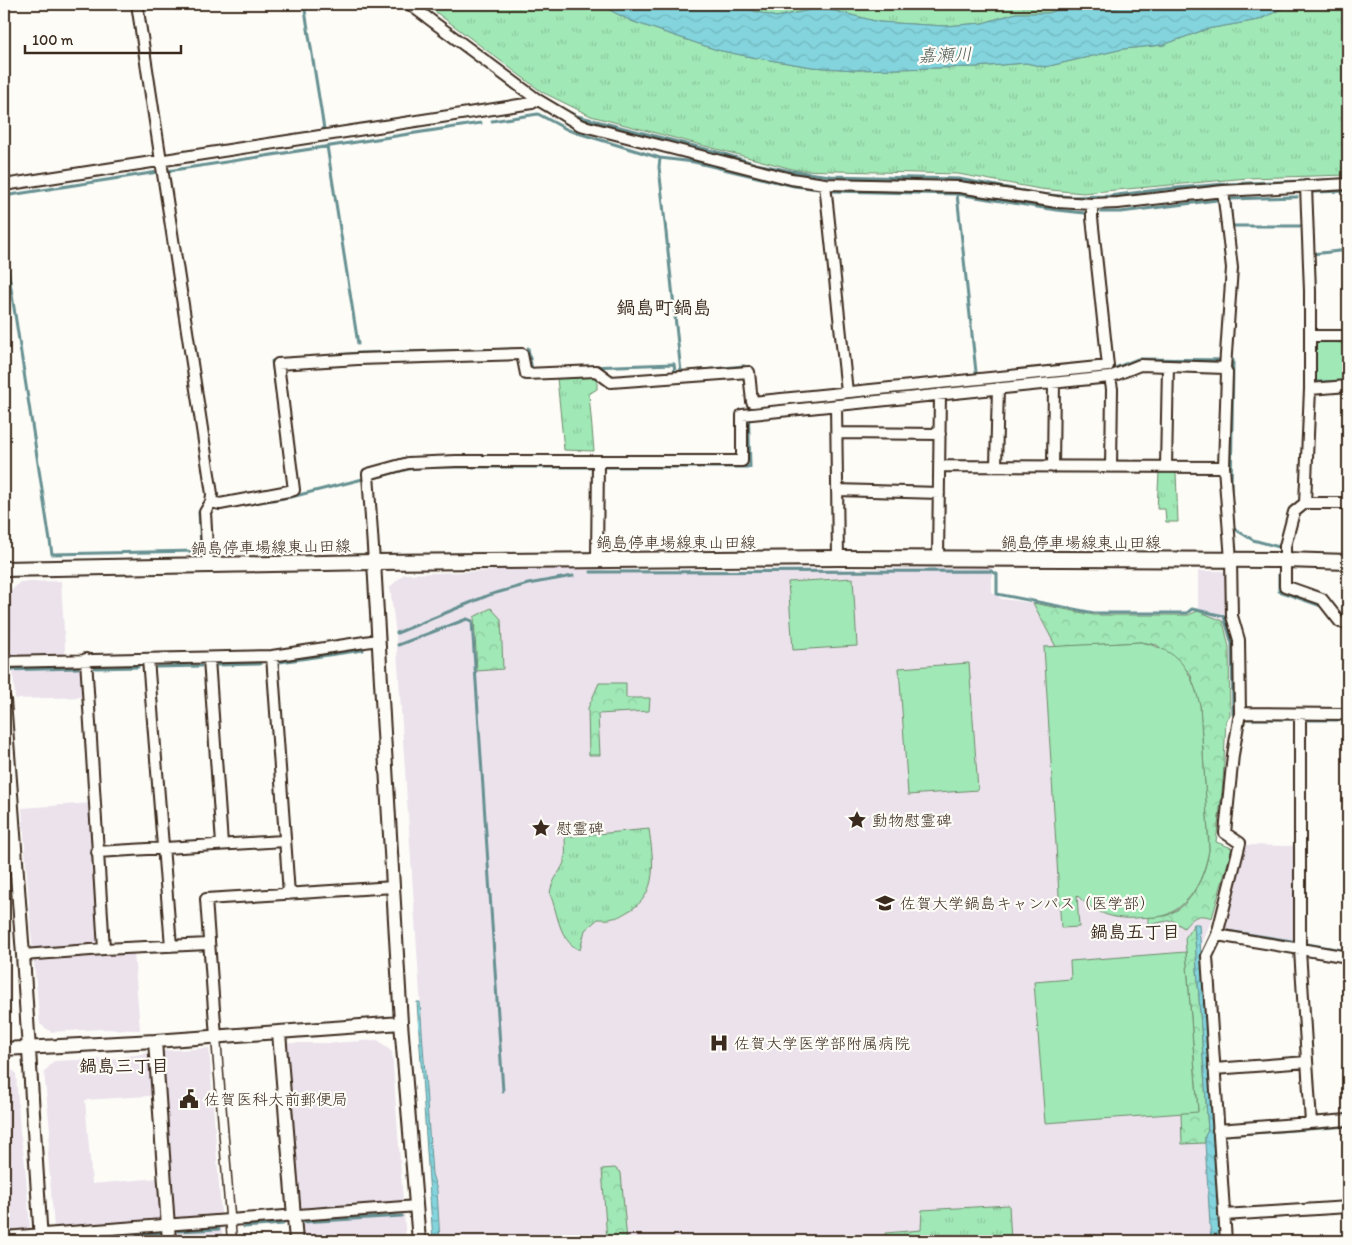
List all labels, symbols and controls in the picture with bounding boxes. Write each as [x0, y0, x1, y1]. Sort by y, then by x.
scale bar [25, 22, 181, 54]
text: 100 m [32, 31, 74, 49]
water label: 嘉瀬川 [918, 43, 972, 67]
district label: 鍋島町鍋島 [616, 296, 712, 319]
street label: 鍋島停車場線東山田線 [596, 533, 756, 552]
street label: 鍋島停車場線東山田線 [1001, 533, 1161, 552]
street label: 鍋島停車場線東山田線 [191, 536, 351, 558]
place icon: 動物慰霊碑 [846, 809, 868, 831]
place label: 動物慰霊碑 [872, 811, 952, 830]
place icon: 慰霊碑 [530, 817, 552, 839]
place label: 慰霊碑 [556, 819, 604, 838]
school or university icon: 佐賀大学鍋島キャンパス（医学部） [874, 892, 896, 914]
place label: 佐賀大学鍋島キャンパス（医学部） [900, 894, 1155, 913]
district label: 鍋島五丁目 [1090, 921, 1180, 943]
hospital icon: 佐賀大学医学部附属病院 [708, 1032, 730, 1054]
place label: 佐賀大学医学部附属病院 [734, 1034, 910, 1053]
district label: 鍋島三丁目 [79, 1055, 169, 1077]
public building icon: 佐賀医科大前郵便局 [178, 1088, 200, 1110]
place label: 佐賀医科大前郵便局 [204, 1090, 348, 1109]

